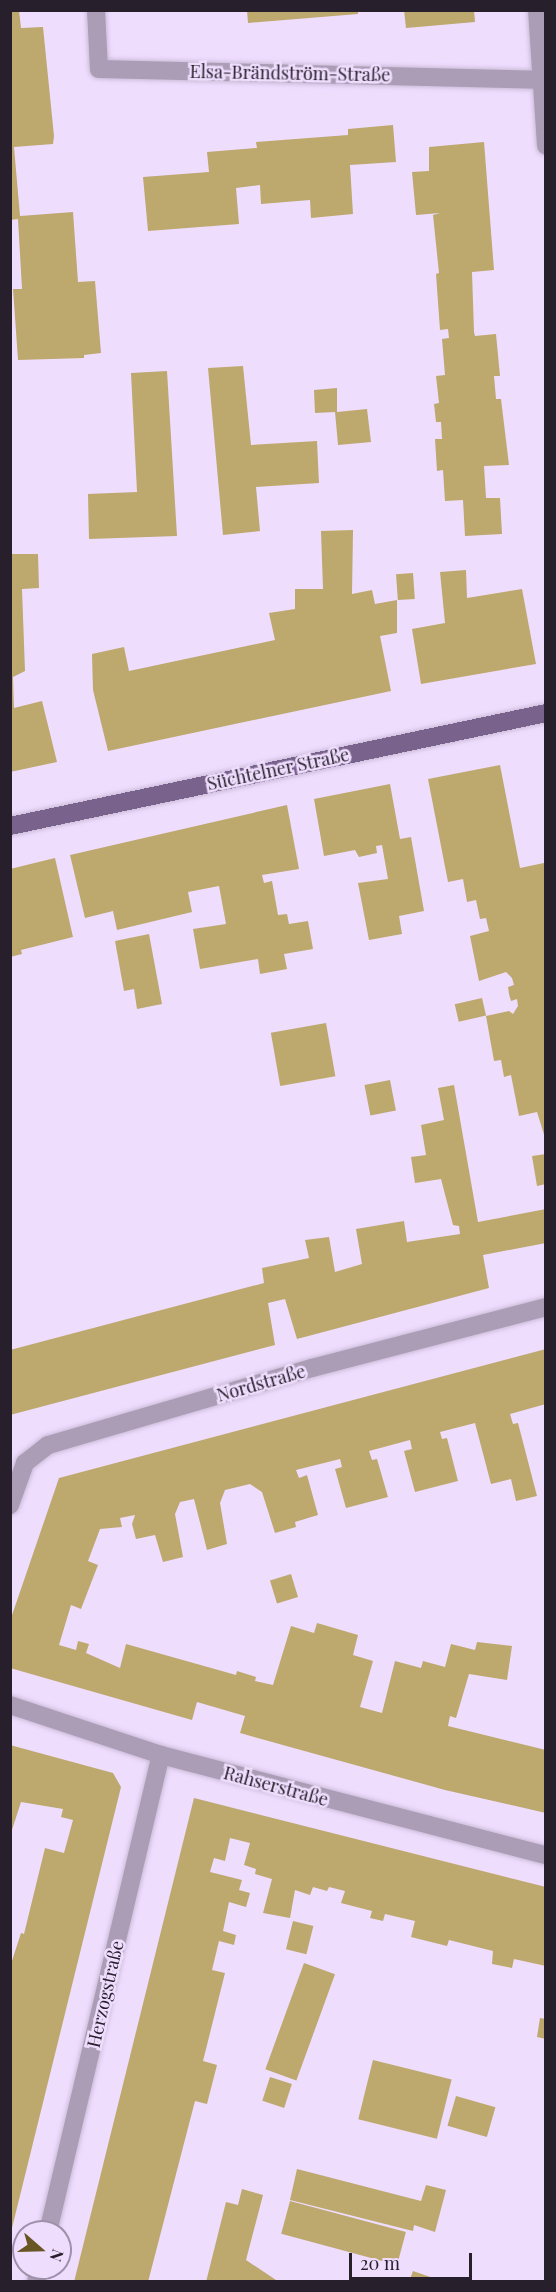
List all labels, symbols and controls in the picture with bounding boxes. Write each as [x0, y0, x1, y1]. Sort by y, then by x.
street label: Elsa-Brändström-Straße [190, 60, 390, 86]
street label: Süchtelner Straße [205, 743, 351, 795]
street label: Nordstraße [214, 1360, 308, 1406]
street label: Rahserstraße [221, 1762, 331, 1810]
street label: Herzogstraße [82, 1938, 128, 2050]
north arrow [12, 2220, 72, 2280]
scale bar [352, 2241, 475, 2279]
text: N [46, 2247, 69, 2265]
text: 20 m [360, 2251, 400, 2275]

